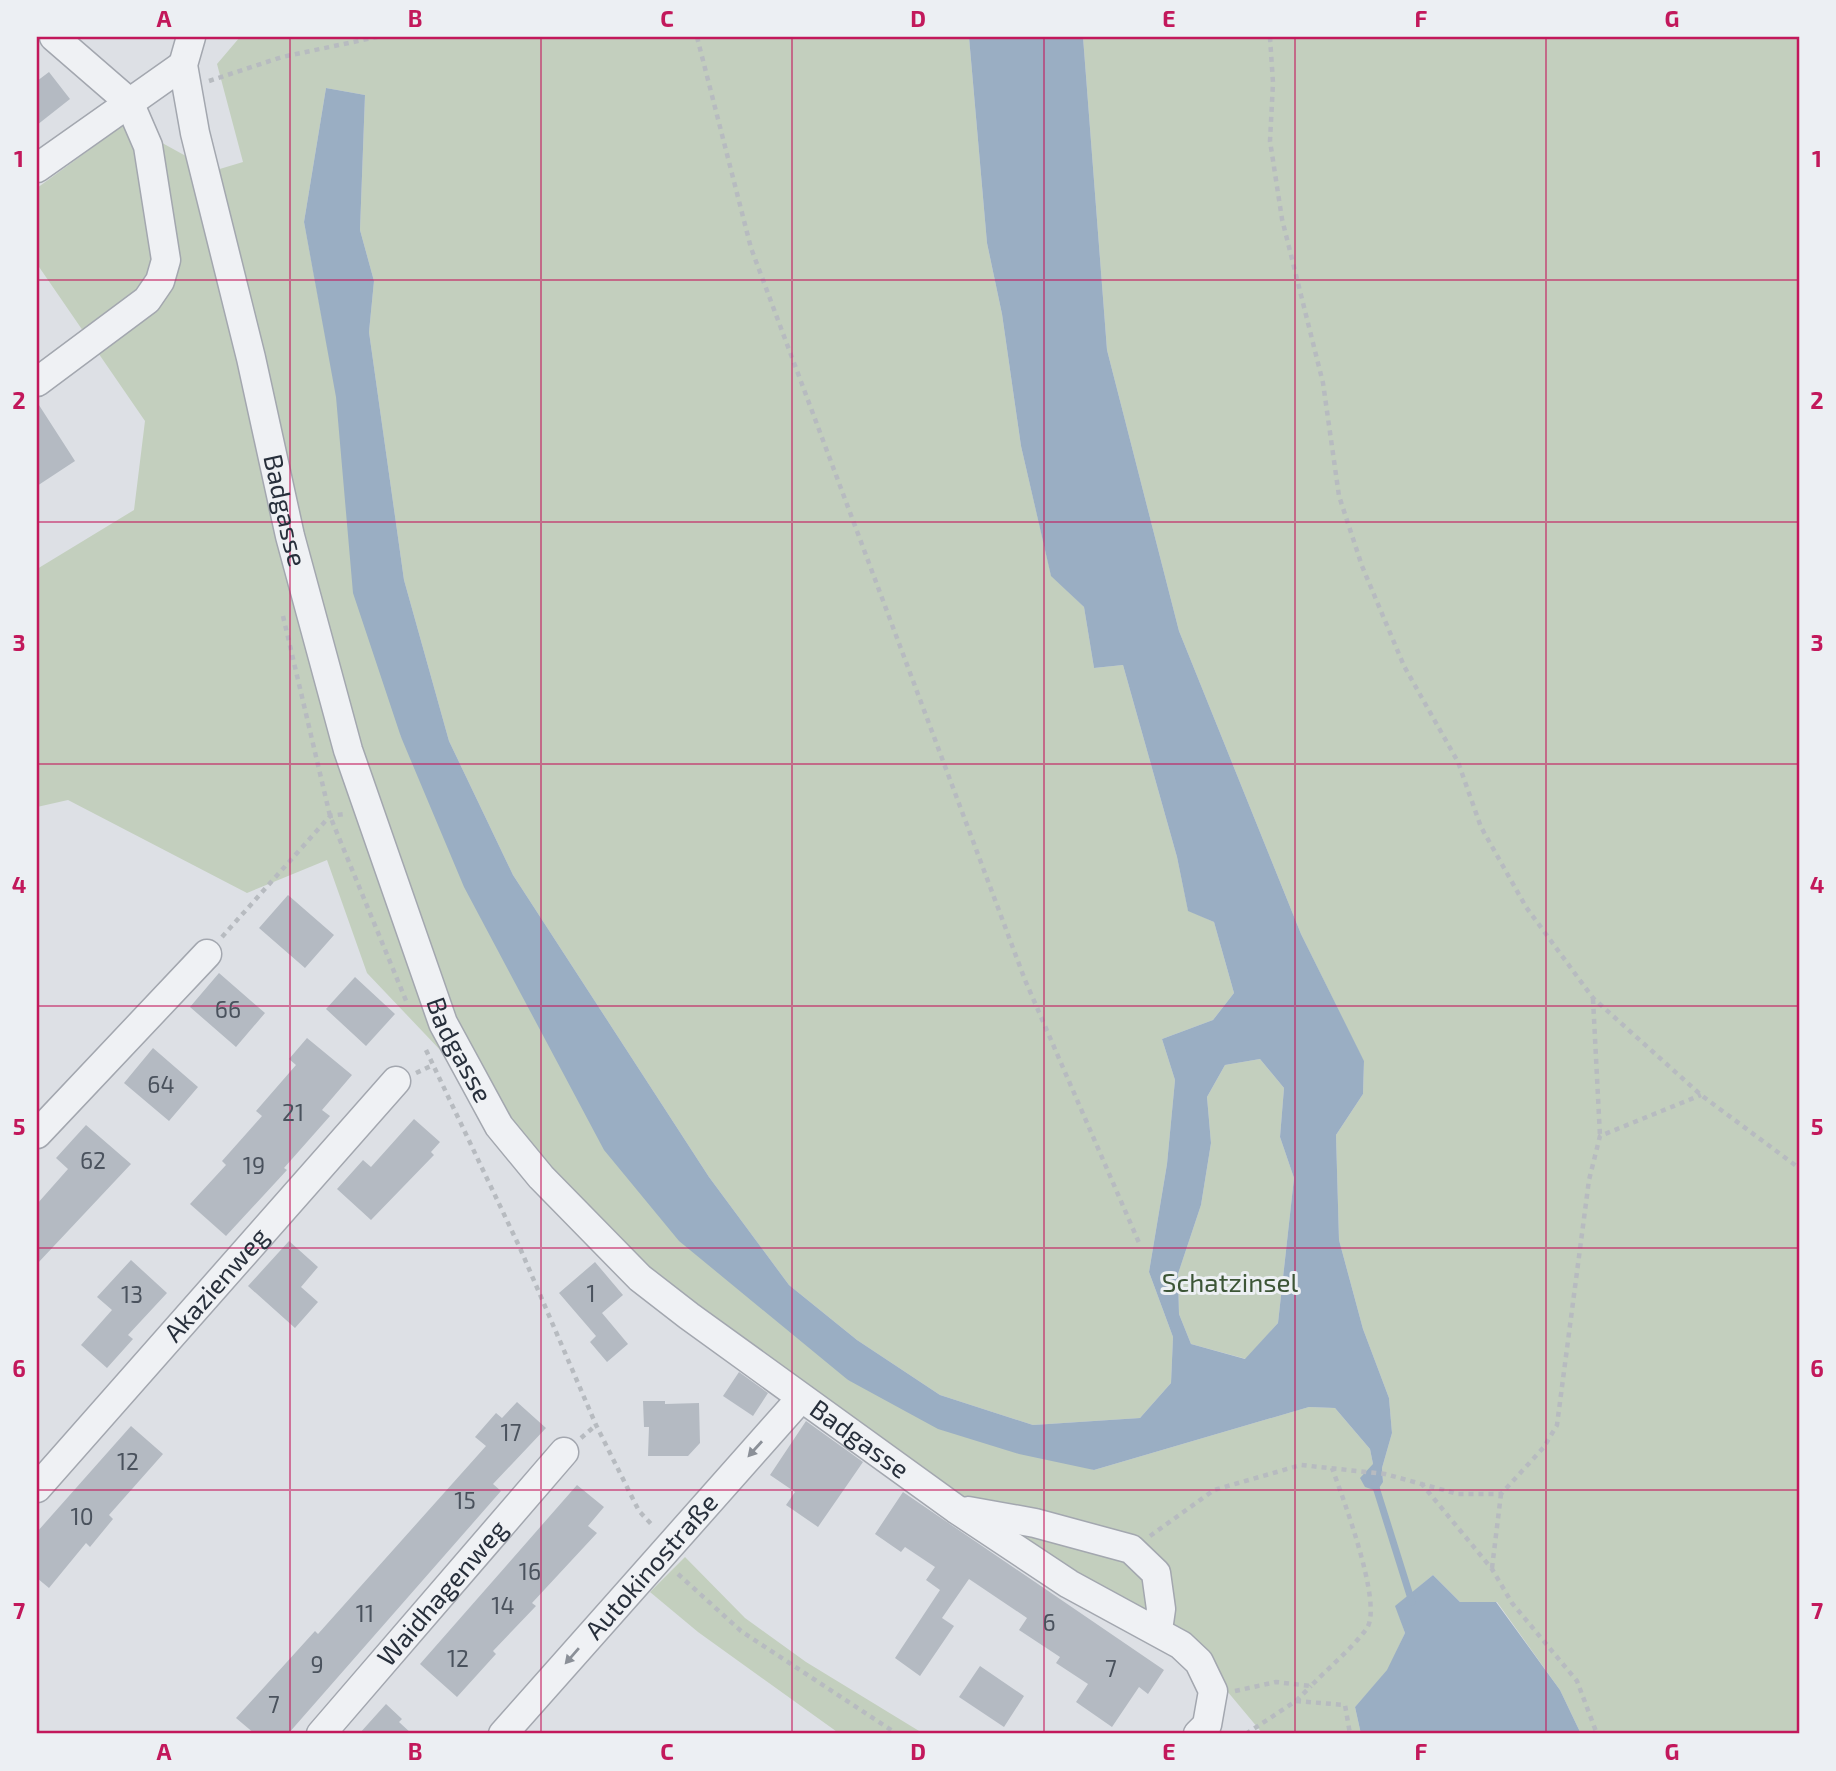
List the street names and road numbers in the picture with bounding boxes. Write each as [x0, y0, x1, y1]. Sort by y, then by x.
street label: Badgasse [258, 451, 315, 570]
street label: Badgasse [421, 993, 500, 1107]
street label: Akazienweg [156, 1220, 274, 1347]
street label: Badgasse [805, 1392, 916, 1484]
street label: Autokinostraße [578, 1486, 723, 1645]
street label: Waidhagenweg [370, 1513, 513, 1671]

